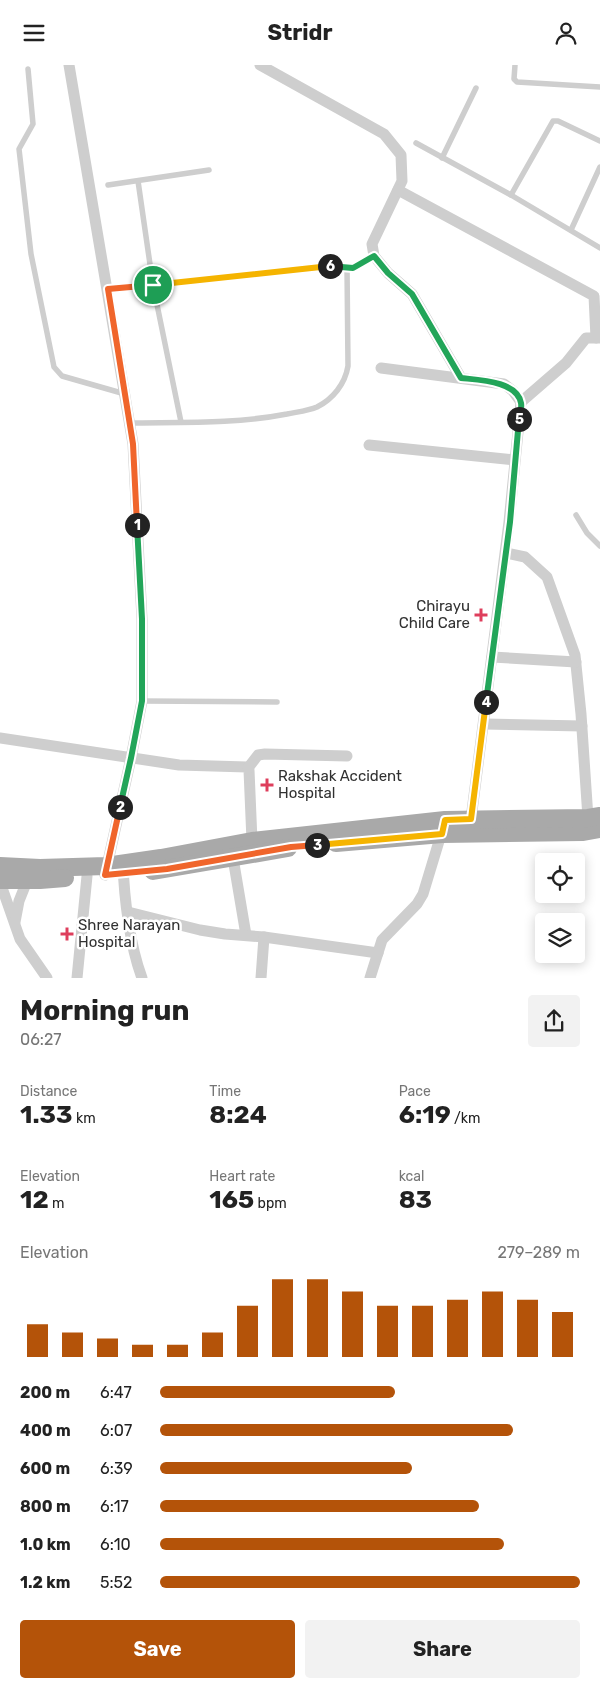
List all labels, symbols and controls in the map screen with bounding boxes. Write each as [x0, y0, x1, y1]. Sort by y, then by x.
icon: menu [20, 19, 48, 47]
text: Stridr [267, 19, 333, 46]
icon: person [552, 19, 580, 47]
pin: 6 [318, 253, 342, 279]
text: 6 [326, 258, 335, 275]
pin [132, 264, 174, 306]
icon: arrive [139, 271, 167, 299]
pin: 5 [506, 407, 532, 431]
text: 5 [515, 411, 524, 428]
pin: 1 [124, 513, 150, 537]
text: 1 [134, 517, 141, 534]
place label: Chirayu Child Care [399, 597, 470, 632]
marker: Chirayu Child Care [474, 608, 488, 622]
pin: 4 [474, 689, 498, 715]
text: 4 [482, 694, 491, 711]
place label: Rakshak Accident Hospital [278, 767, 402, 802]
marker: Rakshak Accident Hospital [260, 778, 274, 792]
pin: 2 [108, 795, 132, 819]
text: 2 [116, 799, 125, 816]
pin: 3 [304, 833, 330, 857]
text: 3 [313, 837, 322, 854]
map controls [535, 853, 585, 963]
button: locate [535, 853, 585, 903]
button: layers [535, 913, 585, 963]
place label: Shree Narayan Hospital [78, 916, 180, 951]
marker: Shree Narayan Hospital [60, 927, 74, 941]
text: Morning run [20, 994, 189, 1027]
button: share [528, 995, 580, 1047]
text: 06:27 [20, 1030, 62, 1049]
text: Distance [20, 1083, 77, 1100]
text: Time [209, 1083, 241, 1100]
text: Pace [399, 1083, 431, 1100]
text: 1.33 [20, 1100, 72, 1129]
text: 8:24 [209, 1100, 267, 1129]
text: 6:19 [399, 1100, 451, 1129]
text: km [72, 1110, 96, 1127]
text: /km [451, 1110, 481, 1127]
text: Elevation [20, 1168, 80, 1185]
text: Heart rate [209, 1168, 275, 1185]
text: kcal [399, 1168, 424, 1185]
text: 12 [20, 1185, 49, 1214]
text: 165 [209, 1185, 254, 1214]
text: 83 [399, 1185, 432, 1214]
text: m [49, 1195, 65, 1212]
text: bpm [254, 1195, 287, 1212]
text: Elevation [20, 1243, 89, 1262]
text: 279–289 m [497, 1243, 580, 1262]
text: 200 m [20, 1383, 70, 1402]
text: 6:47 [100, 1383, 132, 1402]
text: 400 m [20, 1421, 71, 1440]
text: 6:07 [100, 1421, 132, 1440]
text: 600 m [20, 1459, 70, 1478]
text: 6:39 [100, 1459, 133, 1478]
text: 800 m [20, 1497, 71, 1516]
text: 6:17 [100, 1497, 129, 1516]
text: 1.0 km [20, 1535, 71, 1554]
text: 6:10 [100, 1535, 131, 1554]
text: 1.2 km [20, 1573, 70, 1592]
text: 5:52 [100, 1573, 133, 1592]
button: Save [20, 1620, 295, 1678]
button: Share [305, 1620, 580, 1678]

